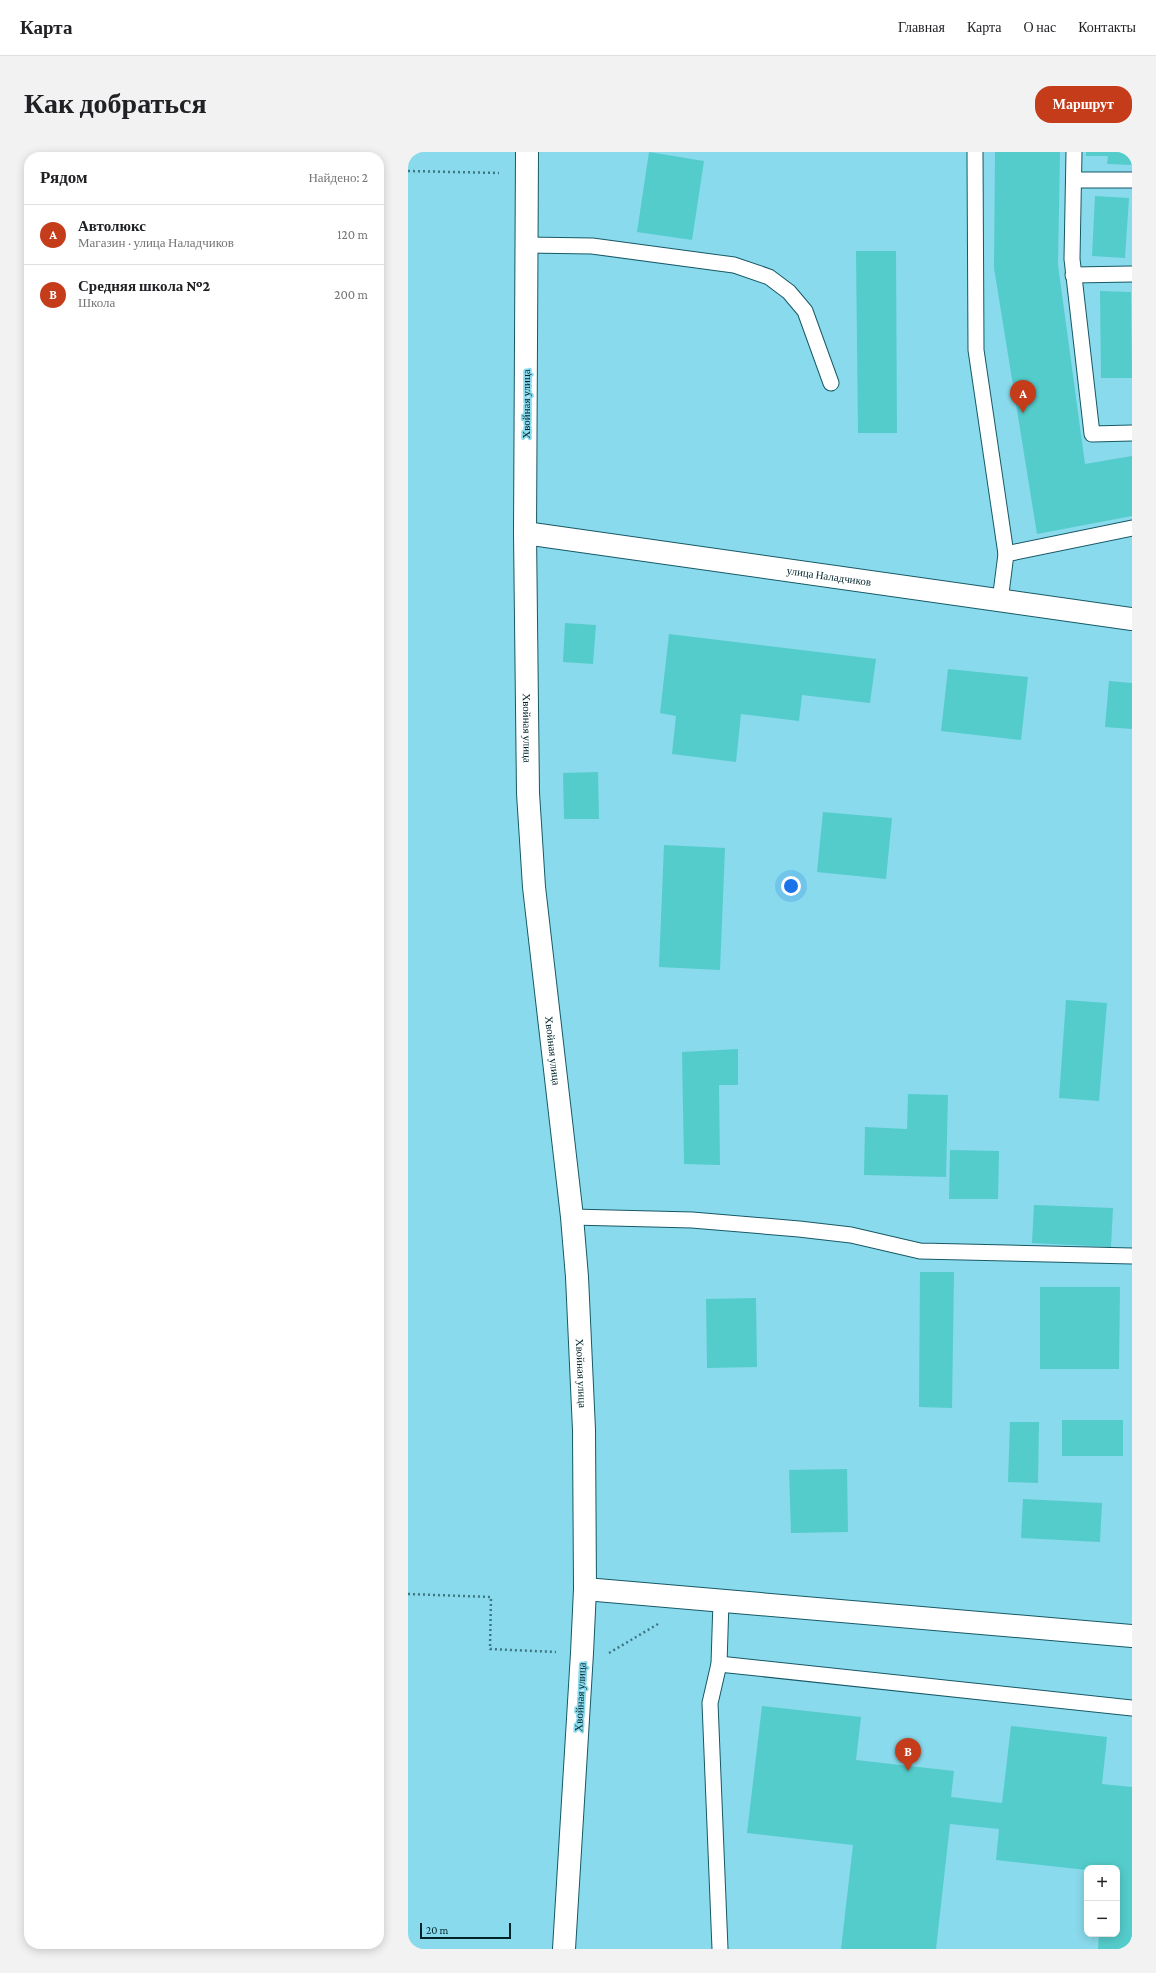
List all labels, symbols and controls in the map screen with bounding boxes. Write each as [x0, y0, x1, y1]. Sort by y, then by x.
text: Карта [20, 17, 72, 38]
text: Главная [898, 19, 945, 35]
text: Карта [967, 19, 1002, 35]
text: О нас [1024, 19, 1056, 35]
text: Контакты [1078, 19, 1136, 35]
button: Маршрут [1035, 86, 1132, 123]
text: Как добраться [24, 88, 207, 119]
text: Рядом [40, 168, 88, 187]
text: Найдено: 2 [308, 170, 368, 185]
text: Автолюкс [78, 218, 146, 234]
text: A [49, 227, 57, 242]
text: 120 m [337, 227, 368, 242]
text: Магазин · улица Наладчиков [78, 235, 234, 250]
text: Средняя школа №2 [78, 278, 210, 294]
text: B [49, 287, 57, 302]
text: 200 m [334, 287, 368, 302]
text: Школа [78, 295, 115, 310]
street label: Хвойная улица [520, 369, 532, 439]
pin: A [1010, 380, 1036, 413]
street label: улица Наладчиков [786, 564, 872, 588]
street label: Хвойная улица [521, 693, 534, 763]
your location [781, 876, 801, 896]
street label: Хвойная улица [543, 1015, 563, 1086]
street label: Хвойная улица [574, 1338, 589, 1408]
street label: Хвойная улица [572, 1662, 588, 1732]
pin: B [895, 1738, 921, 1771]
map controls [1084, 1865, 1120, 1937]
button: + [1084, 1865, 1120, 1901]
button: − [1084, 1901, 1120, 1937]
scale bar [420, 1921, 511, 1940]
text: 20 m [426, 1924, 448, 1936]

